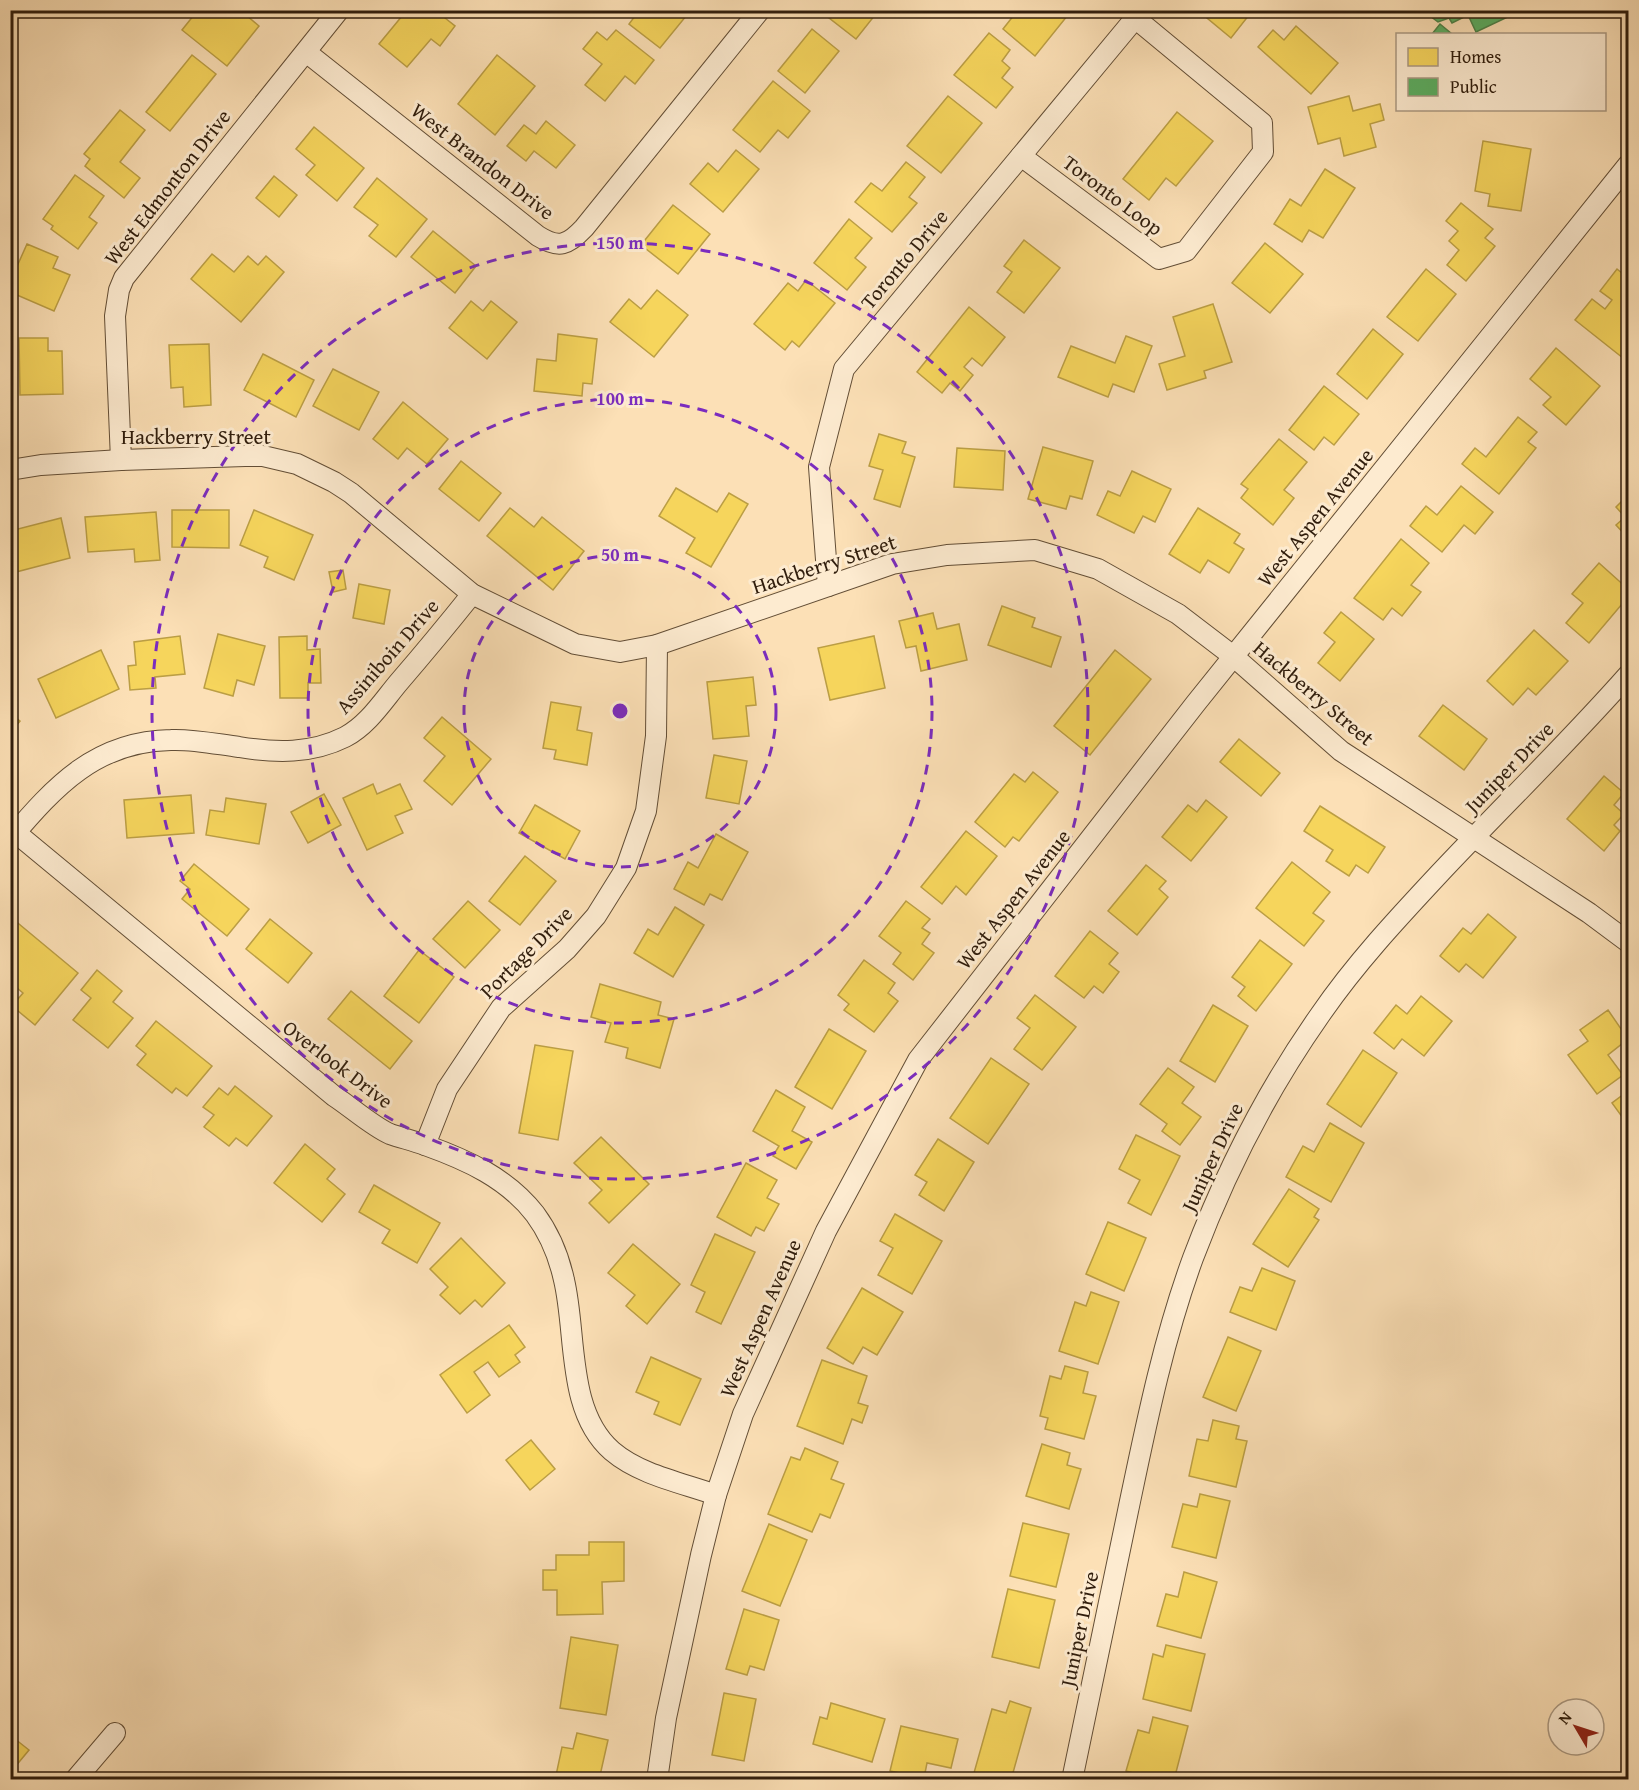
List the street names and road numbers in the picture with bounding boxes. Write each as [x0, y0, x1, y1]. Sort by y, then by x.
street label: West Brandon Drive [405, 95, 562, 227]
street label: West Edmonton Drive [96, 102, 238, 272]
street label: Toronto Loop [1056, 147, 1170, 243]
street label: Toronto Drive [853, 202, 955, 316]
street label: Hackberry Street [121, 421, 271, 452]
street label: West Aspen Avenue [1249, 441, 1381, 593]
street label: Hackberry Street [748, 526, 901, 602]
street label: Assiniboin Drive [328, 591, 446, 721]
street label: Hackberry Street [1247, 633, 1382, 753]
street label: Juniper Drive [1455, 714, 1561, 822]
street label: West Aspen Avenue [948, 822, 1078, 976]
street label: Portage Drive [473, 898, 580, 1005]
street label: Overlook Drive [276, 1012, 400, 1116]
street label: Juniper Drive [1172, 1097, 1251, 1219]
street label: West Aspen Avenue [711, 1234, 809, 1402]
street label: Juniper Drive [1051, 1568, 1106, 1693]

